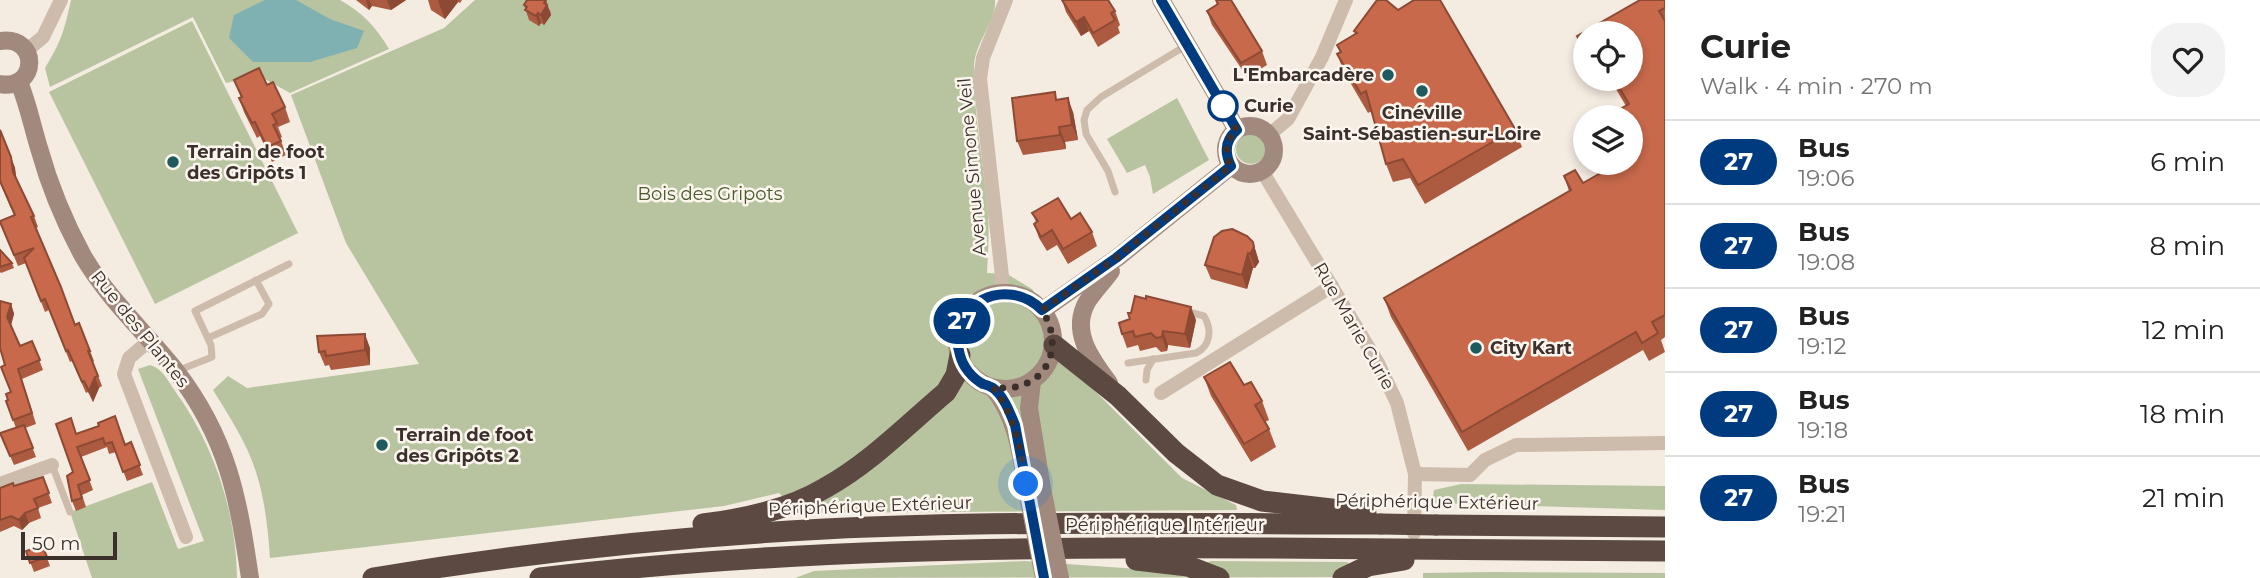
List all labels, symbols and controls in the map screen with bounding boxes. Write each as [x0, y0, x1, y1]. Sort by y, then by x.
map controls [1573, 21, 1643, 175]
button: locate [1573, 21, 1643, 91]
button: heart [2151, 23, 2225, 97]
text: Curie [1700, 26, 1791, 66]
place label: L'Embarcadère [1232, 64, 1374, 86]
marker: L'Embarcadère [1380, 67, 1396, 83]
text: Walk · 4 min · 270 m [1700, 72, 1933, 100]
street label: Avenue Simone Veil [953, 77, 991, 257]
marker: Cinéville Saint-Sébastien-sur-Loire [1414, 83, 1430, 99]
marker: Curie [1208, 91, 1238, 121]
place label: Curie [1244, 95, 1294, 117]
place label: Cinéville Saint-Sébastien-sur-Loire [1303, 102, 1541, 145]
button: layers [1573, 105, 1643, 175]
text: Bus [1798, 132, 1850, 164]
place label: Terrain de foot des Gripôts 1 [187, 141, 325, 184]
text: 6 min [2150, 146, 2225, 178]
text: 27 [1724, 147, 1753, 176]
marker: Terrain de foot des Gripôts 1 [165, 154, 181, 170]
text: 19:06 [1798, 164, 1854, 192]
park label: Bois des Gripots [637, 183, 783, 205]
text: Bus [1798, 216, 1850, 248]
text: 8 min [2149, 230, 2225, 262]
text: 27 [1724, 231, 1753, 260]
text: 19:08 [1798, 248, 1855, 276]
street label: Rue Marie Curie [1309, 258, 1399, 394]
street label: Rue des Plantes [86, 266, 194, 392]
line badge: 27 [930, 298, 993, 344]
text: Bus [1798, 300, 1850, 332]
text: 27 [947, 306, 977, 335]
text: 12 min [2142, 314, 2225, 346]
text: 27 [1724, 315, 1753, 344]
text: 19:12 [1798, 332, 1847, 360]
place label: City Kart [1490, 337, 1572, 359]
marker: City Kart [1468, 340, 1484, 356]
text: Bus [1798, 384, 1850, 416]
text: 18 min [2140, 398, 2225, 430]
text: 27 [1724, 399, 1753, 428]
text: 19:18 [1798, 416, 1848, 444]
place label: Terrain de foot des Gripôts 2 [396, 424, 534, 467]
marker: Terrain de foot des Gripôts 2 [374, 437, 390, 453]
your location [1008, 466, 1043, 501]
text: Bus [1798, 468, 1850, 500]
text: 21 min [2142, 482, 2225, 514]
text: 27 [1724, 483, 1753, 512]
street label: Périphérique Extérieur [1335, 489, 1539, 515]
street label: Périphérique Extérieur [768, 491, 972, 521]
text: 19:21 [1798, 500, 1847, 528]
street label: Périphérique Intérieur [1065, 514, 1265, 536]
scale bar [21, 529, 117, 561]
text: 50 m [32, 532, 80, 555]

